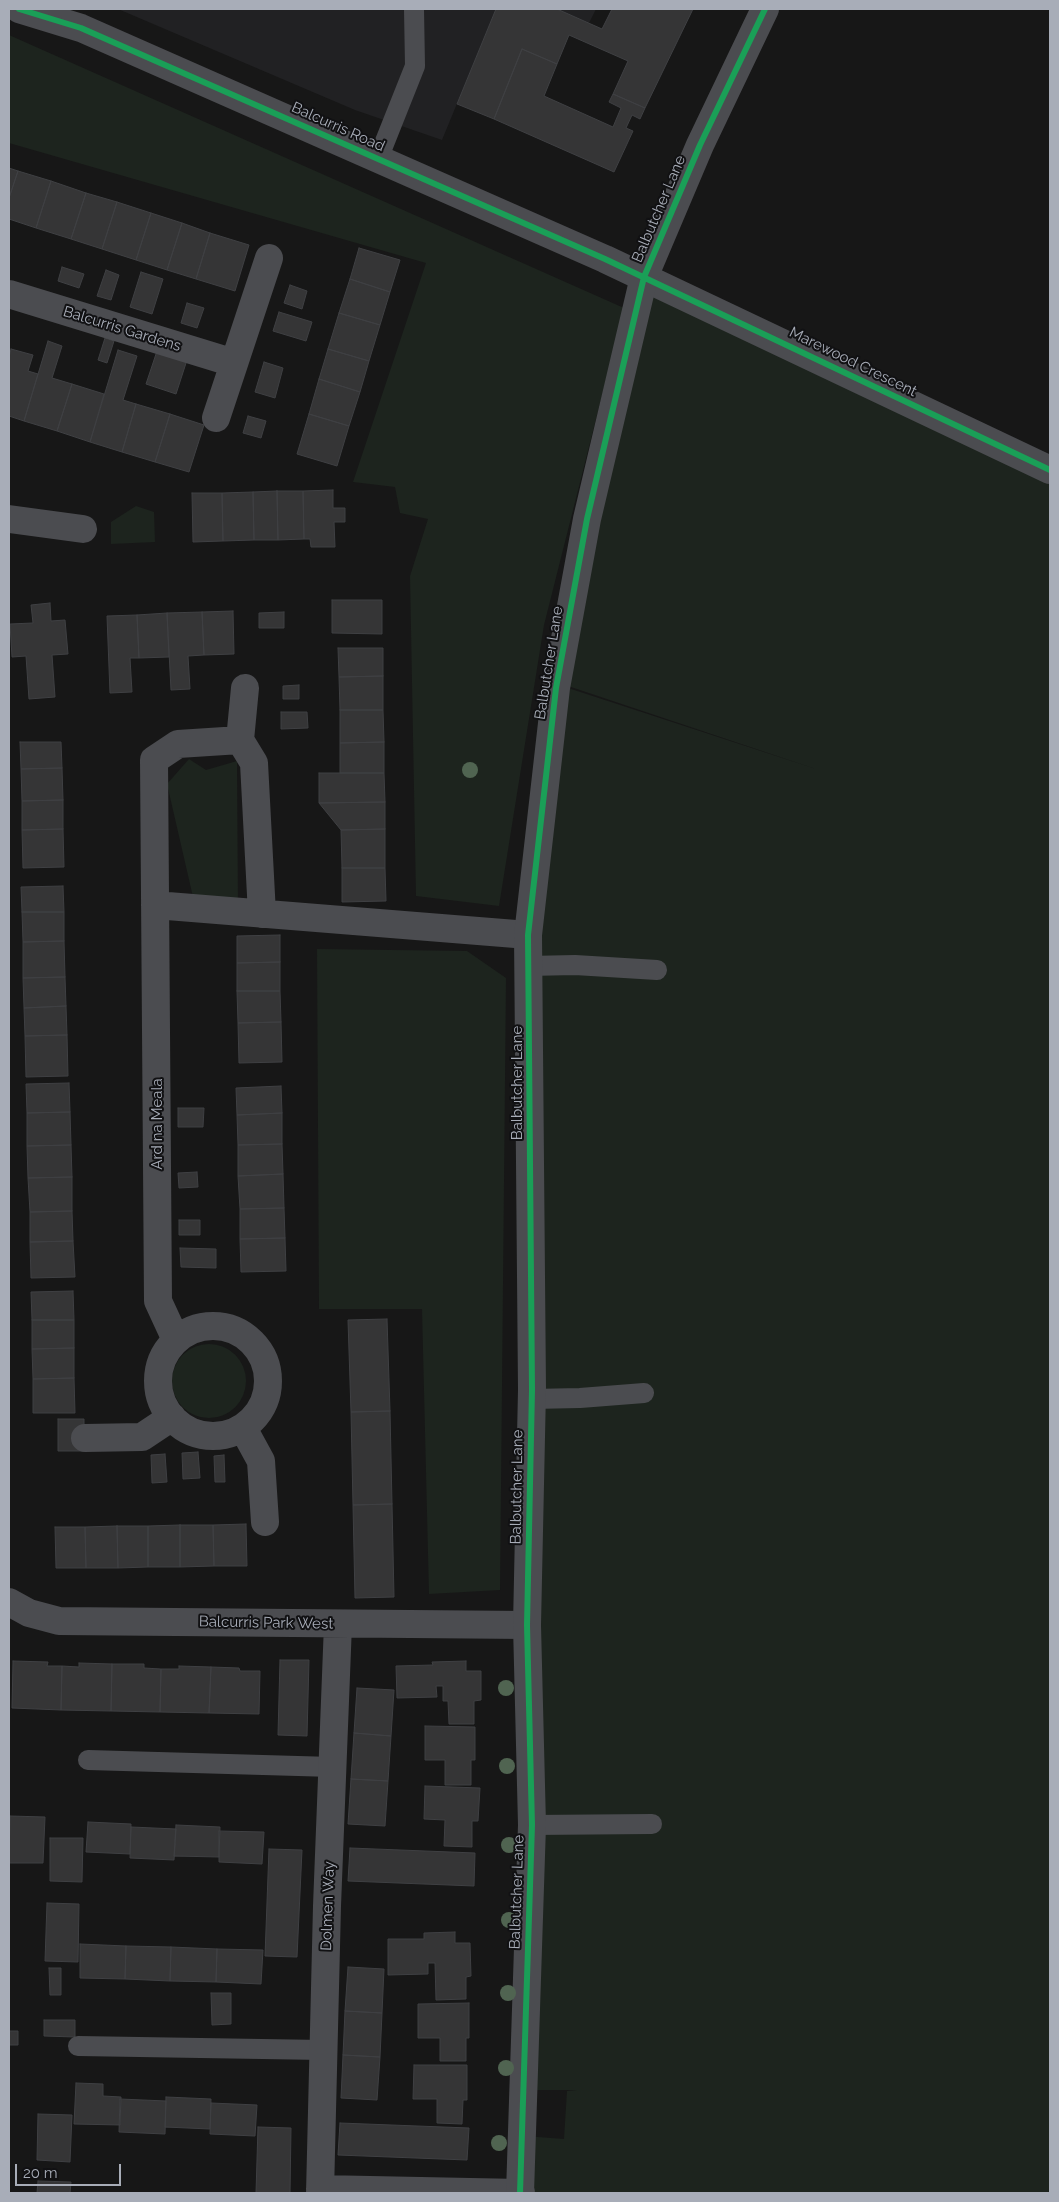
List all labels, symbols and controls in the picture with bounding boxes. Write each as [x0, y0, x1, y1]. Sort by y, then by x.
street label: Balcurris Road [289, 98, 387, 156]
street label: Balbutcher Lane [628, 153, 690, 265]
street label: Balcurris Gardens [61, 303, 183, 355]
street label: Marewood Crescent [786, 323, 920, 401]
street label: Balbutcher Lane [531, 605, 567, 721]
street label: Balbutcher Lane [508, 1026, 526, 1140]
street label: Ard na Meala [148, 1078, 166, 1170]
street label: Balbutcher Lane [507, 1430, 527, 1544]
street label: Balcurris Park West [199, 1613, 333, 1633]
street label: Balbutcher Lane [506, 1834, 528, 1950]
street label: Dolmen Way [317, 1861, 339, 1951]
scale bar [18, 2154, 124, 2186]
text: 20 m [23, 2164, 58, 2182]

